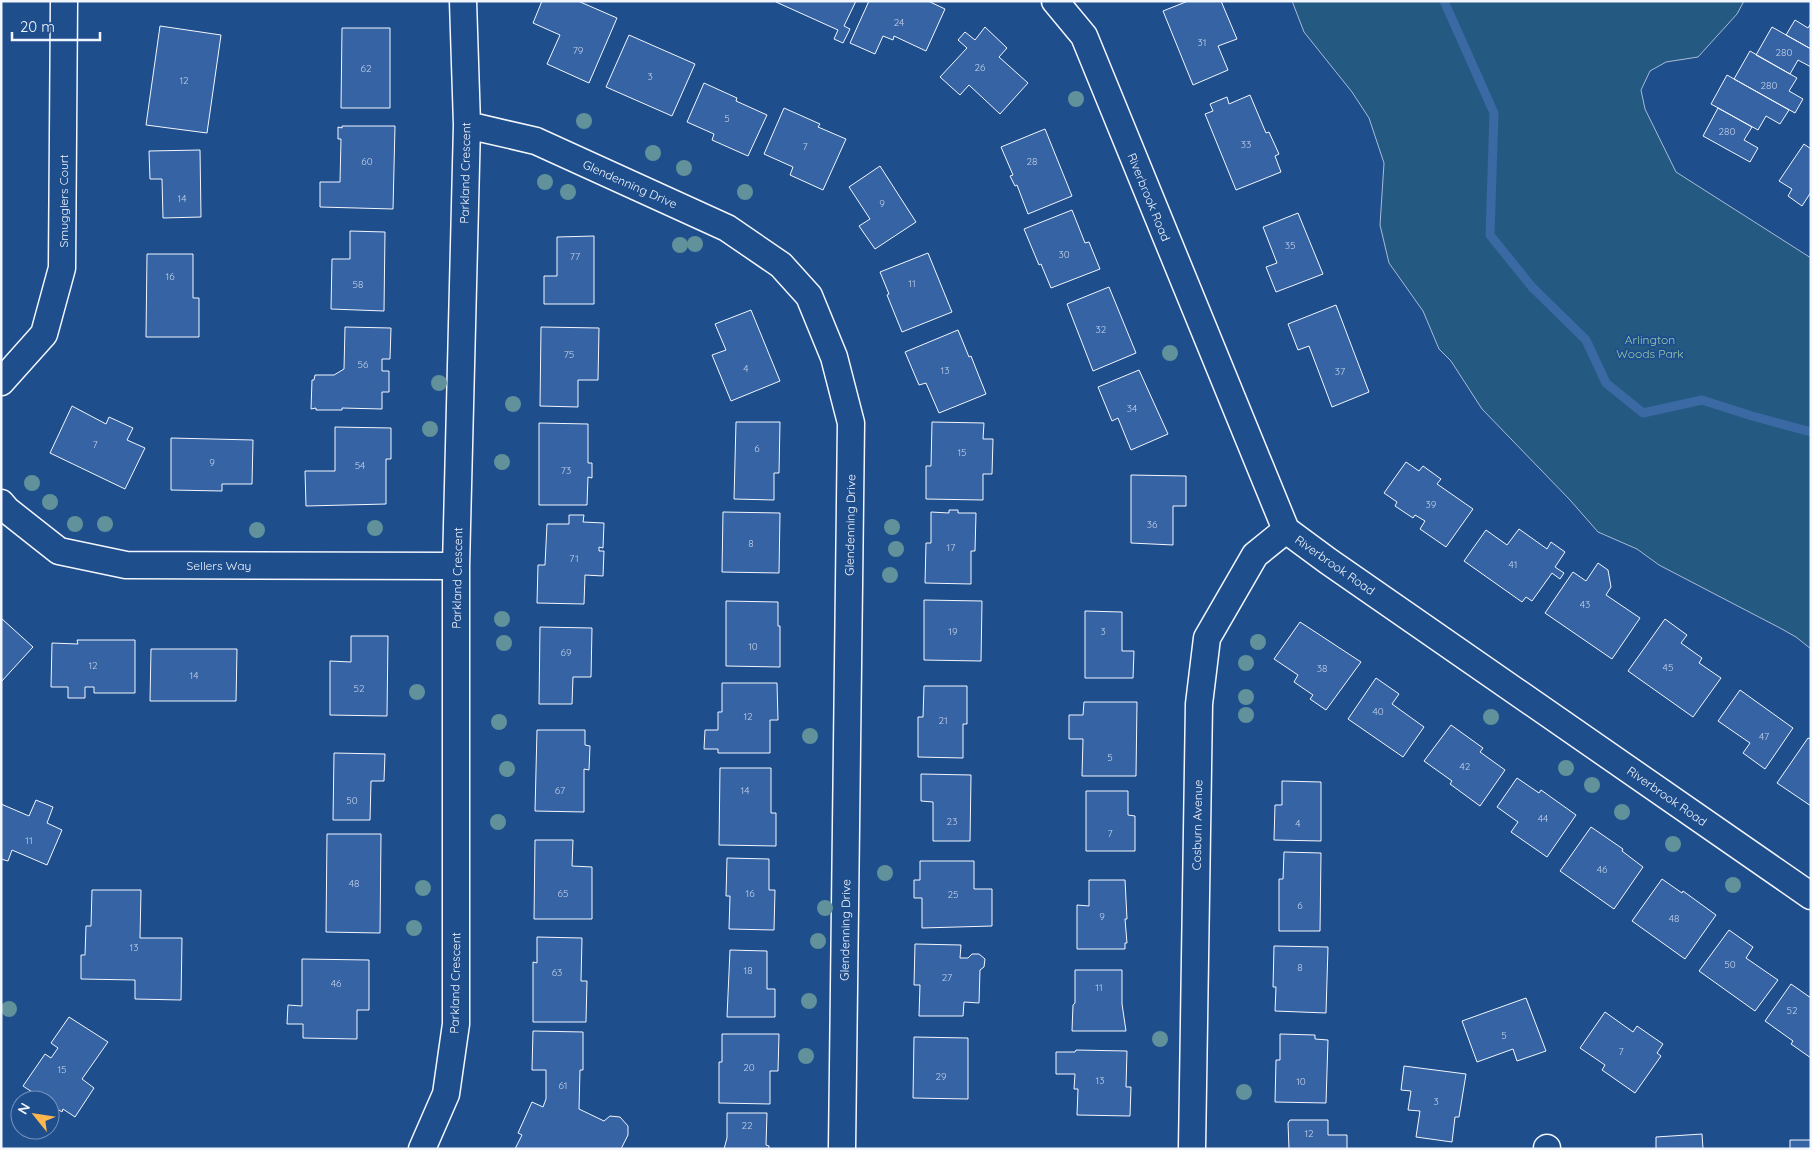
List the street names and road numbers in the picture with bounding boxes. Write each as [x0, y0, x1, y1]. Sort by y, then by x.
street label: Parkland Crescent [457, 122, 473, 224]
street label: Riverbrook Road [1124, 151, 1174, 243]
street label: Smugglers Court [56, 155, 71, 247]
street label: Glendenning Drive [580, 156, 680, 212]
street label: Glendenning Drive [842, 474, 858, 576]
street label: Parkland Crescent [449, 527, 465, 629]
street label: Riverbrook Road [1292, 532, 1378, 598]
street label: Sellers Way [187, 558, 251, 573]
street label: Riverbrook Road [1624, 763, 1710, 829]
street label: Cosburn Avenue [1189, 779, 1205, 870]
street label: Glendenning Drive [837, 879, 853, 981]
street label: Parkland Crescent [447, 932, 463, 1034]

